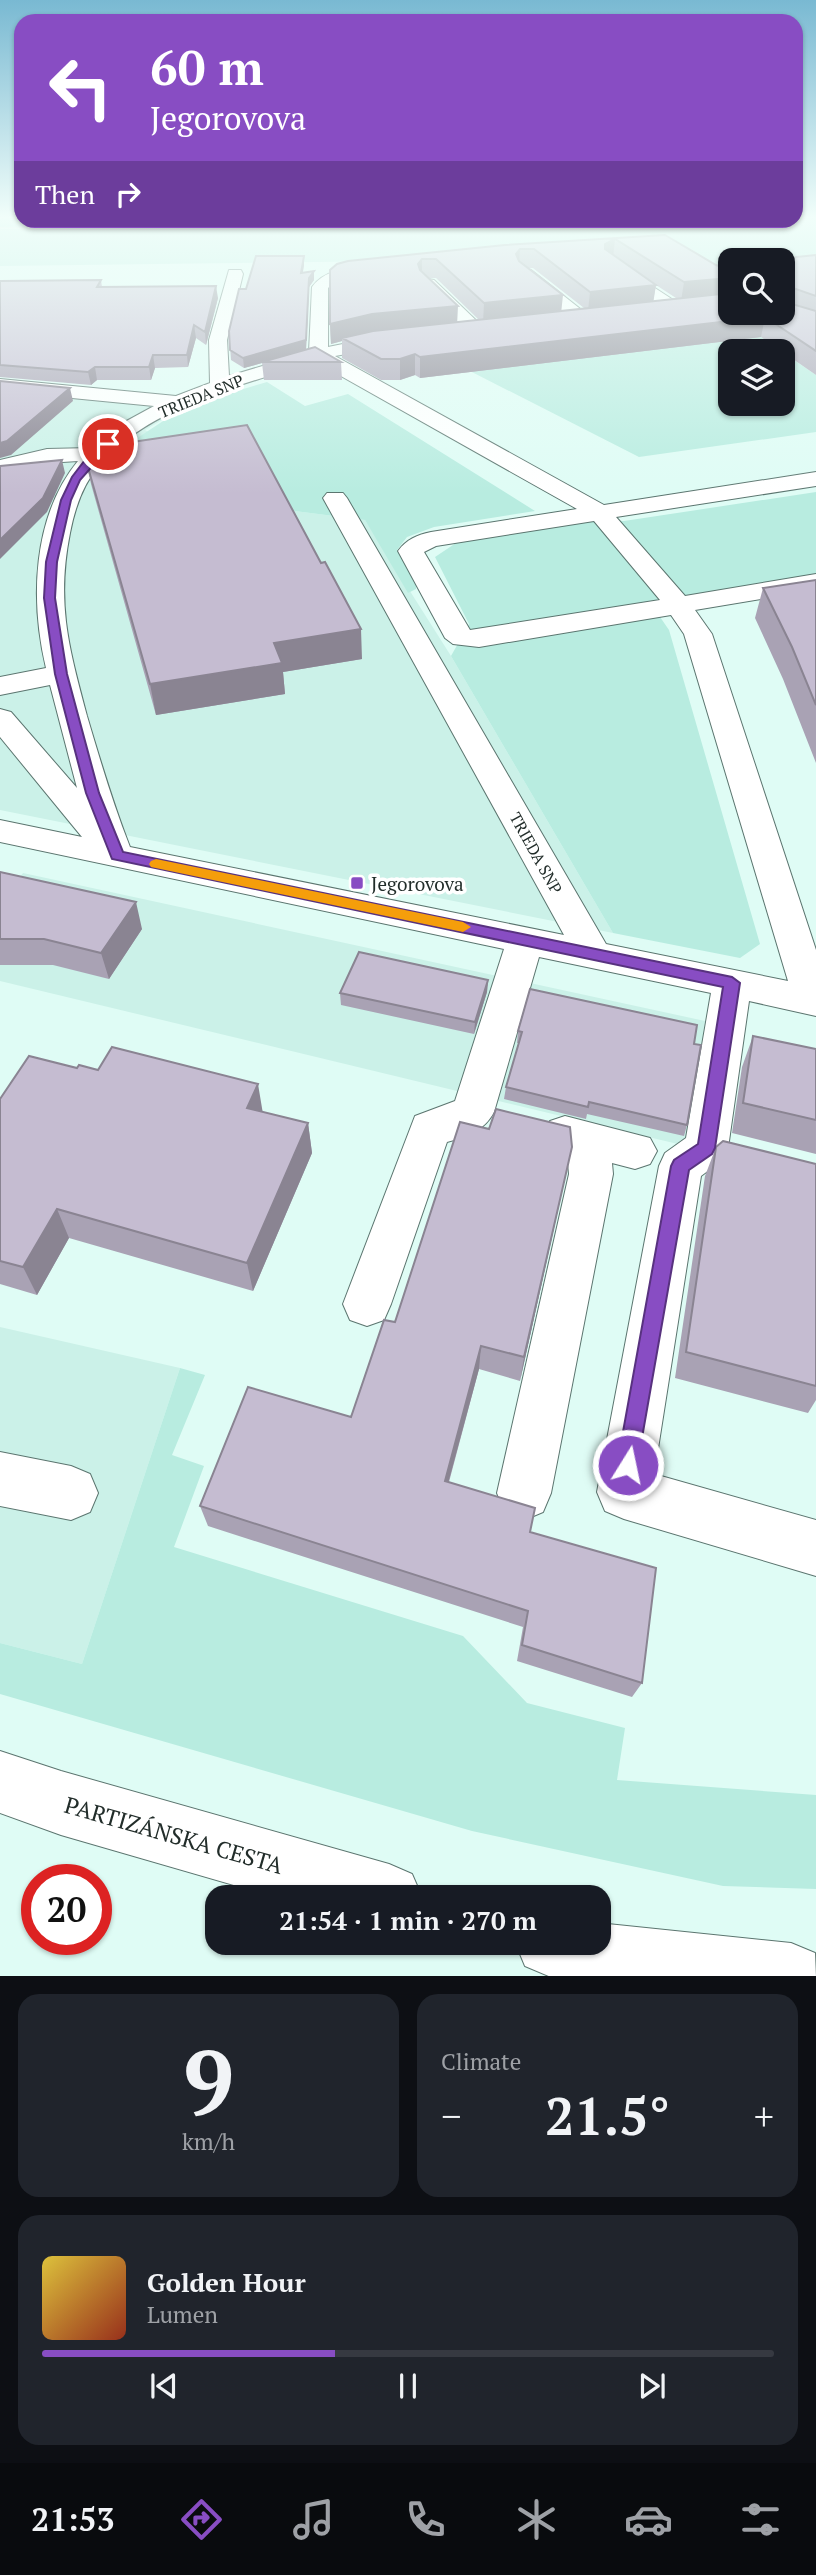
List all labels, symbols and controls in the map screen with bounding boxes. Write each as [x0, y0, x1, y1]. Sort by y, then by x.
text: 60 m [150, 34, 264, 99]
icon: left [35, 42, 126, 133]
text: Jegorovova [150, 97, 306, 139]
icon: right [109, 175, 147, 213]
text: Then [35, 177, 95, 211]
map controls [718, 248, 795, 416]
button: search [718, 248, 795, 325]
button: layers [718, 339, 795, 416]
street label: TRIEDA SNP [155, 369, 247, 423]
pin [78, 414, 138, 474]
icon: arrive [89, 425, 127, 463]
street label: TRIEDA SNP [505, 808, 567, 898]
place label: Jegorovova [371, 871, 464, 896]
marker: Jegorovova [349, 875, 365, 891]
position arrow [591, 1428, 665, 1502]
street label: PARTIZÁNSKA CESTA [61, 1789, 287, 1881]
speed limit sign: 20 [21, 1864, 112, 1955]
text: 21:54 · 1 min · 270 m [279, 1903, 537, 1937]
text: 9 [183, 2020, 234, 2141]
text: Climate [441, 2046, 521, 2077]
text: 21.5° [545, 2081, 670, 2150]
text: − [441, 2091, 461, 2141]
text: + [754, 2091, 774, 2141]
text: km/h [182, 2126, 235, 2157]
text: Golden Hour [147, 2265, 306, 2299]
text: Lumen [147, 2299, 218, 2330]
icon: previous [145, 2367, 183, 2405]
icon: pause [389, 2367, 427, 2405]
icon: next [633, 2367, 671, 2405]
icon: directions [177, 2495, 226, 2544]
icon: music [289, 2495, 338, 2544]
icon: phone [401, 2495, 450, 2544]
icon: climate [512, 2495, 561, 2544]
icon: car [624, 2495, 673, 2544]
icon: filters [736, 2495, 785, 2544]
text: 21:53 [31, 2498, 115, 2540]

